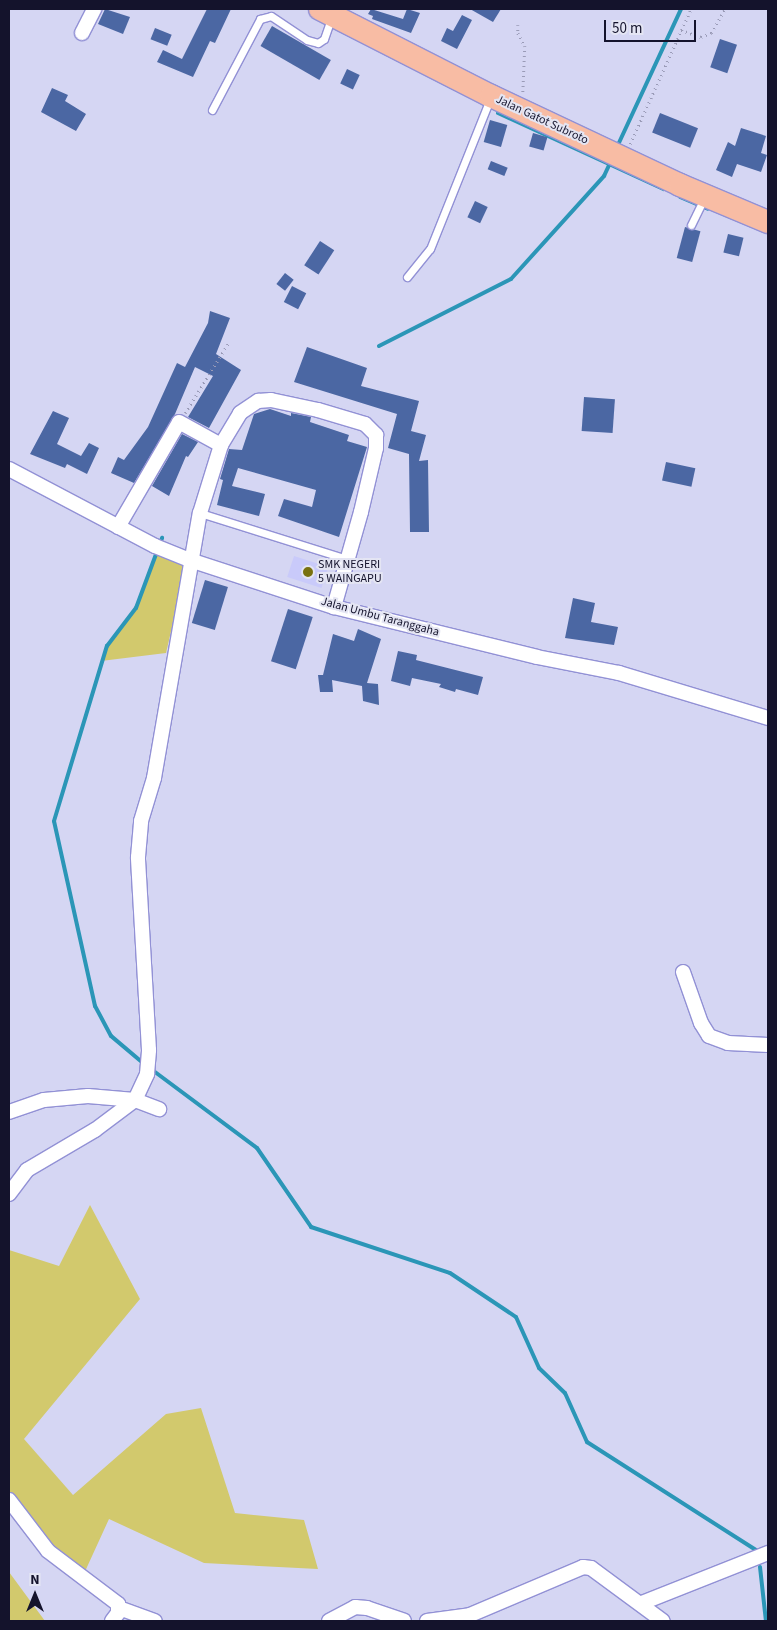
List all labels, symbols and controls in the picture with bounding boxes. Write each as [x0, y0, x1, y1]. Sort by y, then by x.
scale bar [607, 10, 700, 42]
text: 50 m [612, 18, 642, 39]
street label: Jalan Gatot Subroto [494, 92, 590, 148]
place label: SMK NEGERI 5 WAINGAPU [318, 558, 382, 586]
marker: SMK NEGERI 5 WAINGAPU [302, 566, 314, 578]
street label: Jalan Umbu Taranggaha [319, 594, 441, 640]
north arrow [10, 1570, 60, 1620]
text: N [30, 1570, 40, 1590]

